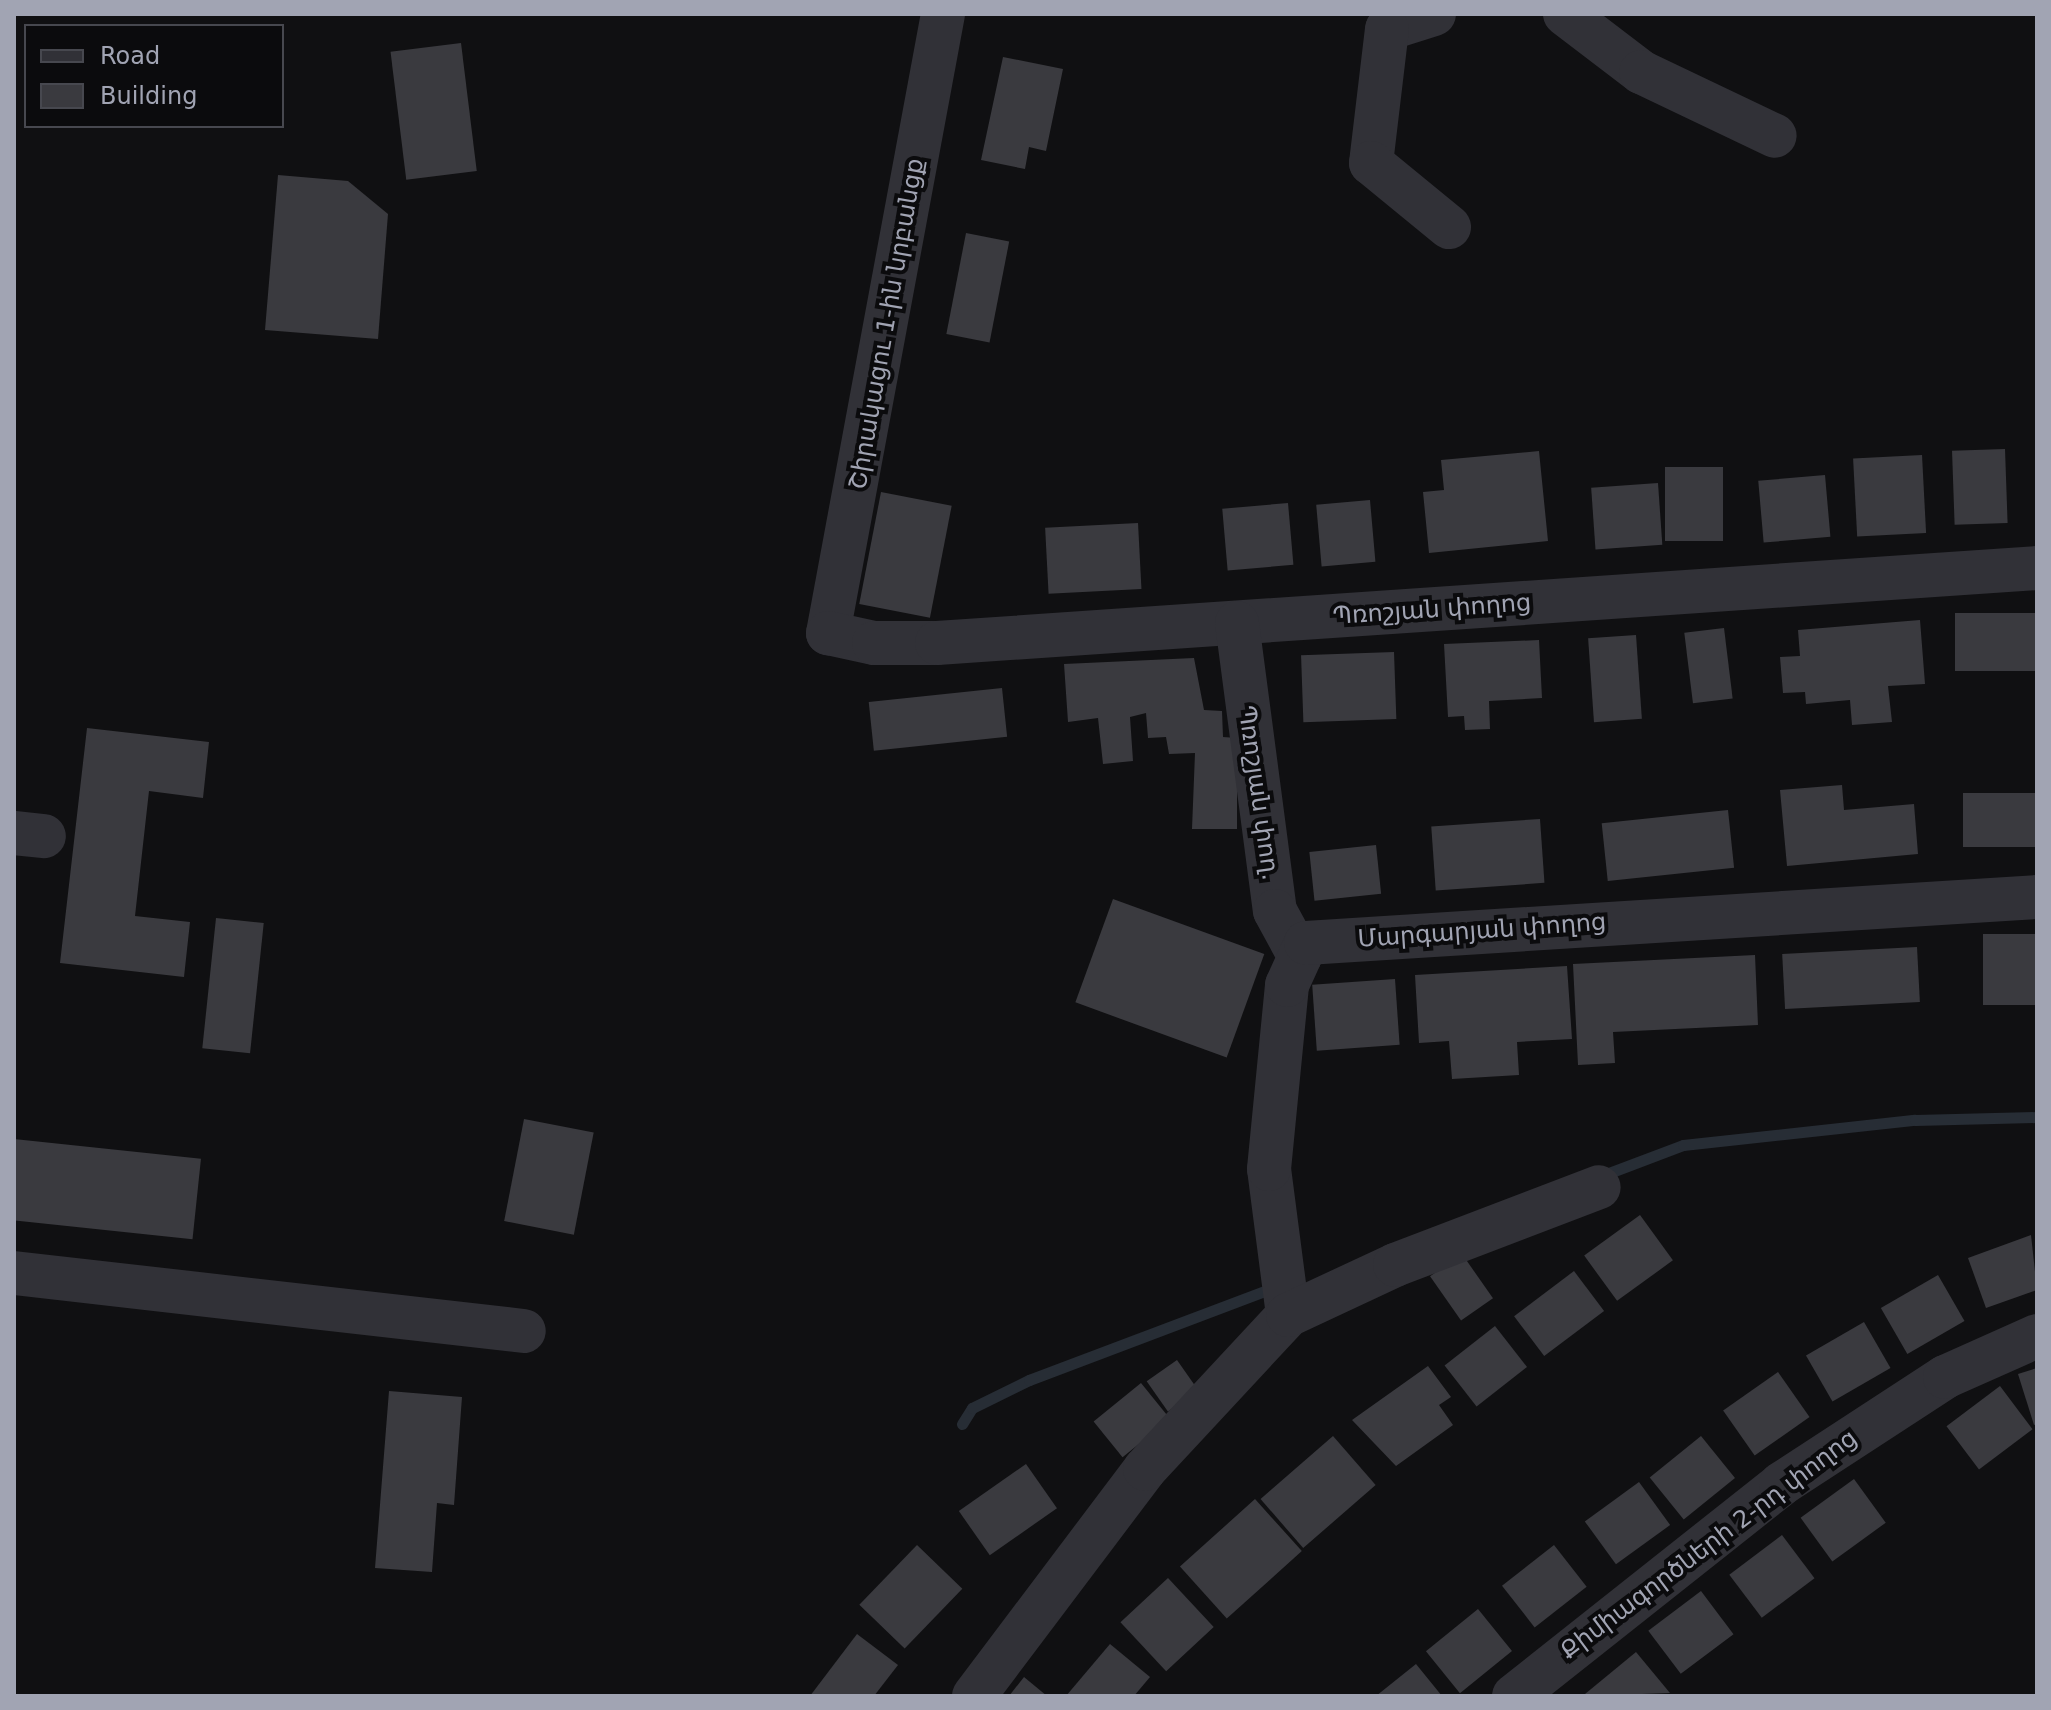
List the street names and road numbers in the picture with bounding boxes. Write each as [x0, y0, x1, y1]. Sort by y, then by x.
street label: Շիրակացու 1-ին նրբանցք [844, 156, 930, 492]
street label: Պռոշյան փողոց [1332, 589, 1532, 631]
street label: Պռոշյան փող. [1231, 704, 1285, 882]
street label: Մարգարյան փողոց [1357, 908, 1607, 954]
street label: Քիմիագործների 2-րդ փողոց [1555, 1424, 1863, 1666]

